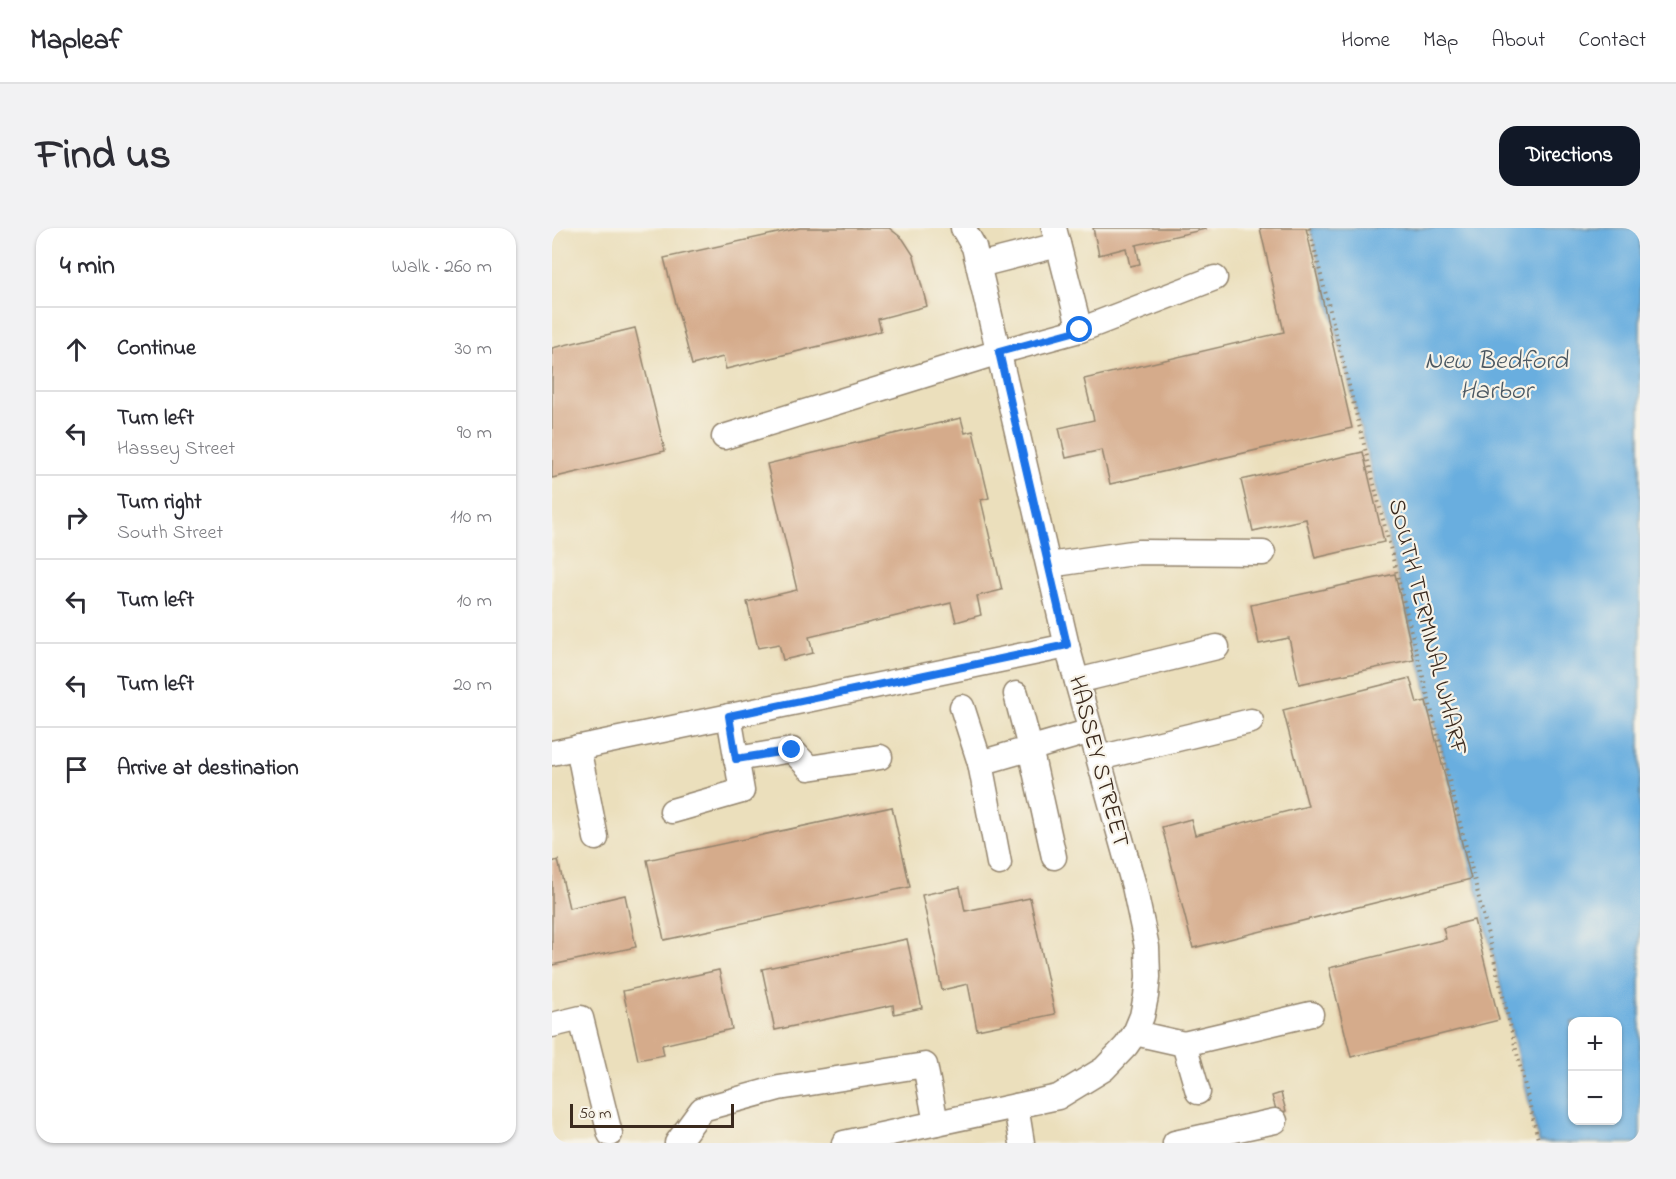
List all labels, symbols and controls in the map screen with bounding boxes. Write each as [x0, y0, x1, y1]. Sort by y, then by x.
text: Mapleaf [30, 21, 122, 62]
text: Home [1341, 26, 1390, 56]
text: Map [1423, 26, 1458, 56]
text: About [1491, 26, 1545, 56]
text: Contact [1578, 26, 1646, 56]
text: Find us [36, 126, 171, 187]
button: Directions [1499, 126, 1640, 186]
text: 4 min [60, 248, 115, 286]
text: Walk · 260 m [391, 253, 492, 282]
route start [1066, 316, 1092, 342]
icon: ahead [60, 333, 93, 366]
text: Continue [117, 333, 196, 365]
text: 30 m [455, 335, 492, 364]
water label: New Bedford Harbor [1424, 343, 1569, 411]
text: Turn left [117, 403, 194, 435]
icon: left [60, 417, 93, 450]
text: 90 m [457, 419, 492, 448]
text: Hassey Street [117, 435, 235, 464]
text: Turn right [117, 487, 202, 519]
street label: SOUTH TERMINAL WHARF [1378, 495, 1476, 760]
icon: right [60, 501, 93, 534]
text: 110 m [450, 503, 492, 532]
text: South Street [117, 519, 223, 548]
icon: left [60, 585, 93, 618]
text: Turn left [117, 585, 194, 617]
text: 10 m [456, 587, 492, 616]
icon: left [60, 669, 93, 702]
text: Turn left [117, 669, 194, 701]
text: 20 m [453, 671, 492, 700]
street label: HASSEY STREET [1058, 672, 1137, 852]
route end [778, 736, 804, 762]
icon: arrive [60, 753, 93, 786]
text: Arrive at destination [117, 753, 299, 785]
map controls [1568, 1017, 1622, 1125]
button: + [1568, 1017, 1622, 1071]
button: − [1568, 1071, 1622, 1125]
scale bar [570, 1101, 734, 1128]
text: 50 m [579, 1102, 611, 1126]

